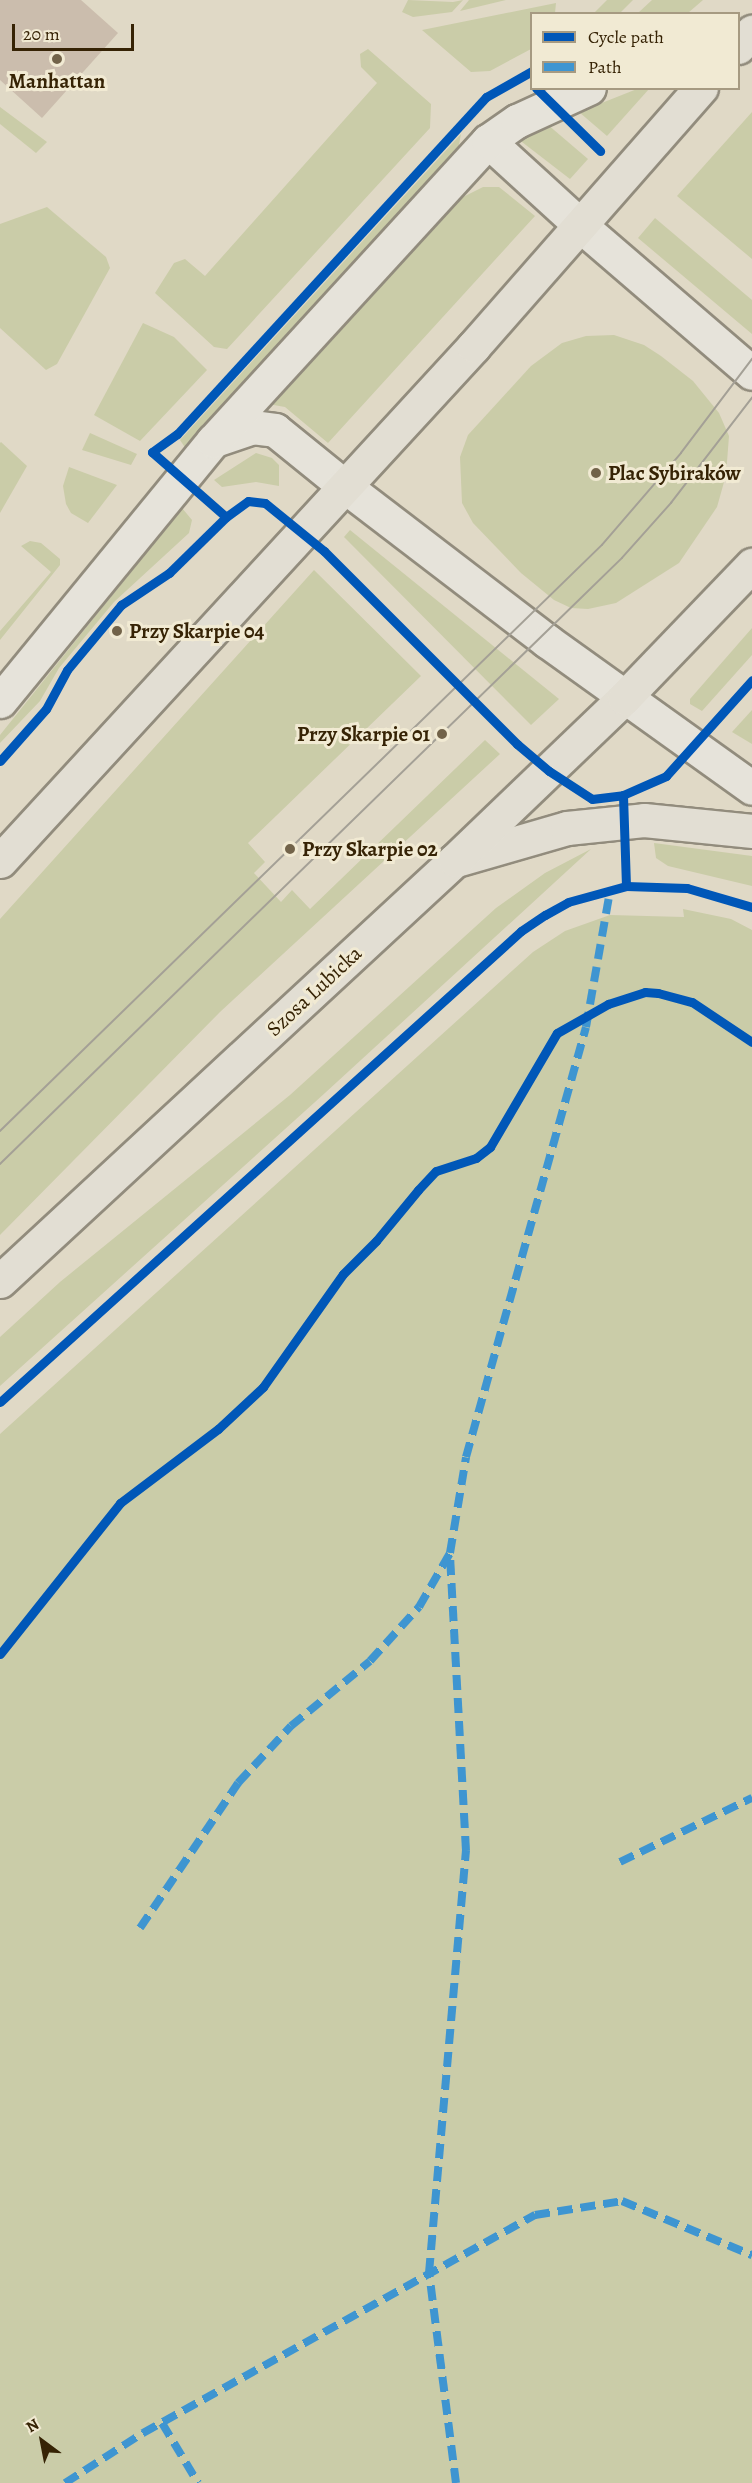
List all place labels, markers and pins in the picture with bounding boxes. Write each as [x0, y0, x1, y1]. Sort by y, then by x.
marker: Manhattan [50, 52, 64, 66]
place label: Manhattan [9, 68, 105, 94]
place label: Plac Sybiraków [608, 460, 741, 486]
marker: Plac Sybiraków [589, 466, 603, 480]
place label: Przy Skarpie 04 [129, 618, 264, 644]
marker: Przy Skarpie 04 [110, 624, 124, 638]
place label: Przy Skarpie 01 [297, 721, 430, 747]
marker: Przy Skarpie 01 [435, 727, 449, 741]
place label: Przy Skarpie 02 [302, 836, 438, 862]
marker: Przy Skarpie 02 [283, 842, 297, 856]

